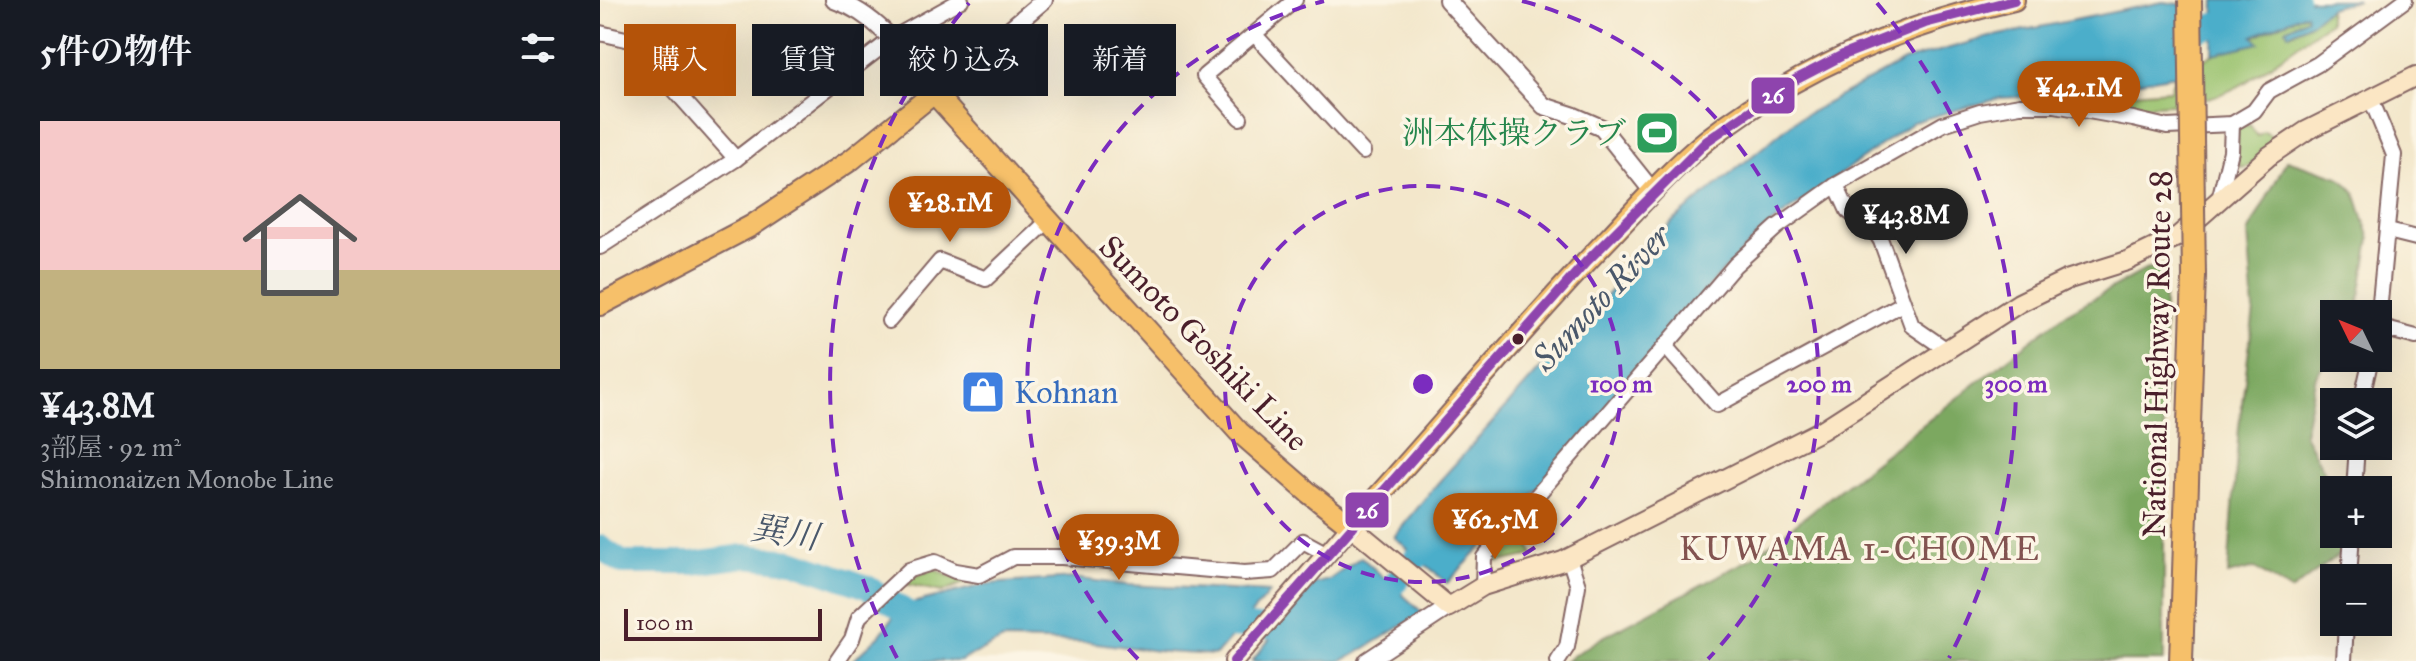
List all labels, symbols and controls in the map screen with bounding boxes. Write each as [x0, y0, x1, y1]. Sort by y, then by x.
chip: 購入 [624, 24, 736, 96]
chip: 賃貸 [752, 24, 864, 96]
chip: 絞り込み [880, 24, 1048, 96]
chip: 新着 [1064, 24, 1176, 96]
icon: filters [516, 26, 560, 70]
text: 5件の物件 [40, 31, 192, 72]
pin: ¥42.1M [2014, 61, 2144, 129]
text: ¥42.1M [2035, 71, 2123, 103]
line badge: 26 [1750, 76, 1796, 115]
text: 26 [1762, 82, 1786, 109]
sports icon: 洲本体操クラブ [1633, 109, 1681, 157]
place label: 洲本体操クラブ [1402, 114, 1626, 153]
street label: National Highway Route 28 [2135, 170, 2180, 538]
icon: home [228, 173, 372, 317]
pin: ¥28.1M [885, 176, 1015, 244]
text: ¥28.1M [907, 186, 993, 218]
pin: ¥43.8M [1841, 188, 1971, 256]
text: ¥43.8M [1862, 198, 1950, 230]
water label: Sumoto River [1523, 215, 1680, 380]
street label: Sumoto Goshiki Line [1091, 227, 1317, 459]
north arrow [2320, 300, 2392, 372]
map controls [2320, 300, 2392, 636]
unlabelled marker [1510, 331, 1526, 347]
shop icon: Kohnan [959, 368, 1007, 416]
text: 100 m [1590, 369, 1653, 399]
text: 200 m [1786, 369, 1852, 399]
text: 300 m [1985, 369, 2048, 399]
centre of rings [1409, 370, 1437, 398]
place label: Kohnan [1014, 373, 1118, 412]
text: ¥43.8M [40, 385, 155, 426]
button: layers [2320, 388, 2392, 460]
text: 3部屋 · 92 m² [40, 431, 181, 463]
text: Shimonaizen Monobe Line [40, 463, 334, 495]
button: + [2320, 476, 2392, 548]
line badge: 26 [1344, 491, 1390, 529]
pin: ¥62.5M [1430, 493, 1560, 561]
text: 26 [1356, 497, 1380, 524]
text: ¥62.5M [1451, 503, 1539, 535]
water label: 巽川 [748, 507, 826, 559]
pin: ¥39.3M [1054, 514, 1184, 582]
text: ¥39.3M [1077, 524, 1161, 556]
district label: KUWAMA 1-CHOME [1679, 528, 2041, 569]
button: − [2320, 564, 2392, 636]
scale bar [624, 605, 822, 641]
text: 100 m [636, 609, 693, 636]

